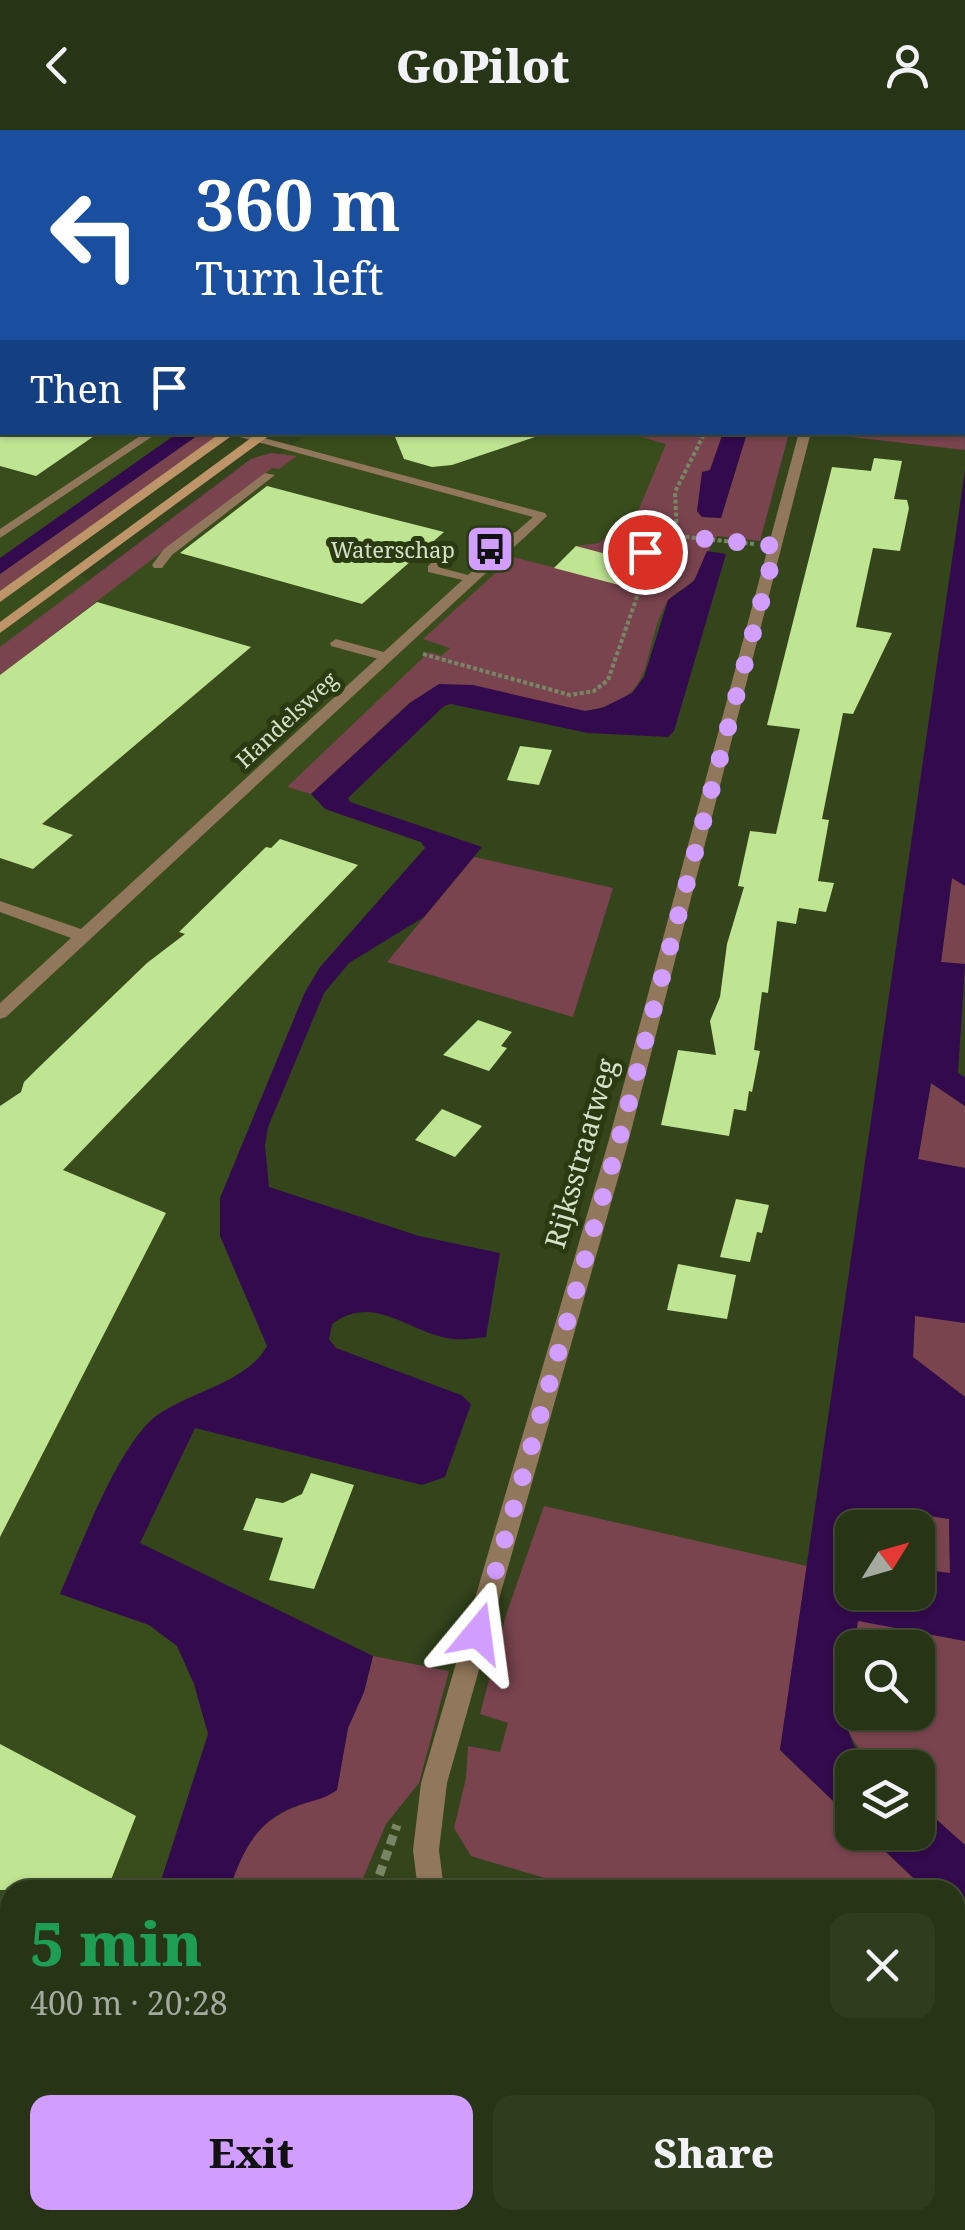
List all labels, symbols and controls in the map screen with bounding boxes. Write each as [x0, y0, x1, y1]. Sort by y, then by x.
text: GoPilot [396, 35, 569, 96]
icon: back [30, 38, 85, 93]
icon: person [880, 38, 935, 93]
text: 360 m [195, 156, 401, 252]
icon: left [30, 170, 160, 300]
text: Turn left [195, 247, 384, 308]
icon: arrive [142, 360, 197, 415]
text: Then [30, 362, 122, 414]
pin [603, 510, 688, 595]
bus stop icon: Waterschap [464, 523, 516, 575]
icon: arrive [618, 525, 673, 580]
place label: Waterschap [331, 534, 455, 564]
street label: Handelsweg [229, 664, 343, 774]
street label: Rijksstraatweg [535, 1054, 625, 1252]
north arrow [835, 1510, 935, 1610]
map controls [835, 1510, 935, 1850]
position arrow [426, 1581, 530, 1685]
button: search [835, 1630, 935, 1730]
button: layers [835, 1750, 935, 1850]
text: 5 min [30, 1902, 202, 1984]
button: close [830, 1913, 935, 2018]
text: 400 m · 20:28 [30, 1981, 228, 2024]
button: Exit [30, 2095, 473, 2210]
button: Share [493, 2095, 935, 2210]

